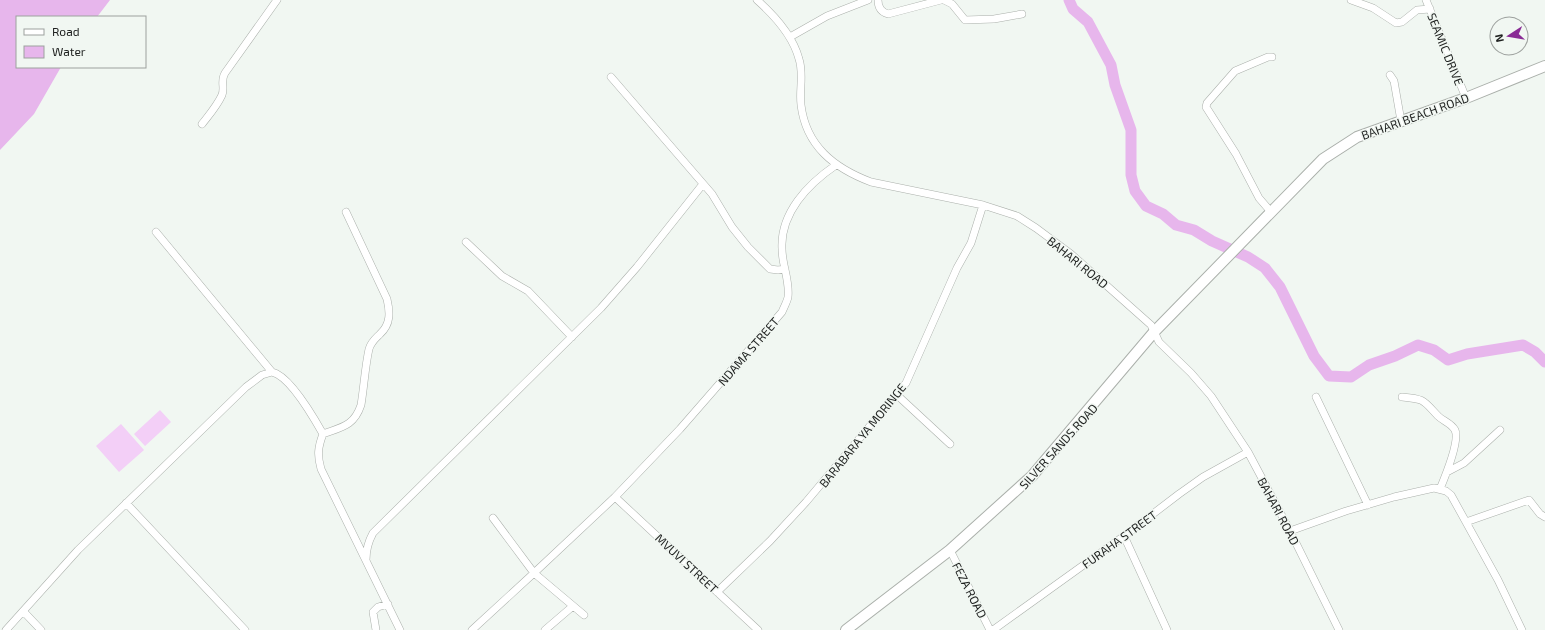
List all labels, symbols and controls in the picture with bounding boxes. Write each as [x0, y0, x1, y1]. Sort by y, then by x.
street label: SEAMIC DRIVE [1425, 11, 1467, 87]
legend [16, 16, 146, 68]
north arrow [1489, 16, 1529, 56]
text: Road [52, 24, 80, 38]
text: N [1492, 33, 1506, 43]
text: Water [52, 44, 86, 58]
street label: BAHARI BEACH ROAD [1359, 90, 1471, 142]
street label: BAHARI ROAD [1045, 233, 1111, 291]
street label: NDAMA STREET [715, 314, 781, 388]
street label: BARABARA YA MORINGE [816, 380, 908, 490]
street label: SILVER SANDS ROAD [1016, 400, 1100, 492]
street label: BAHARI ROAD [1255, 475, 1303, 547]
street label: FURAHA STREET [1079, 507, 1159, 571]
street label: MVUVI STREET [653, 530, 721, 596]
street label: FEZA ROAD [950, 560, 990, 620]

